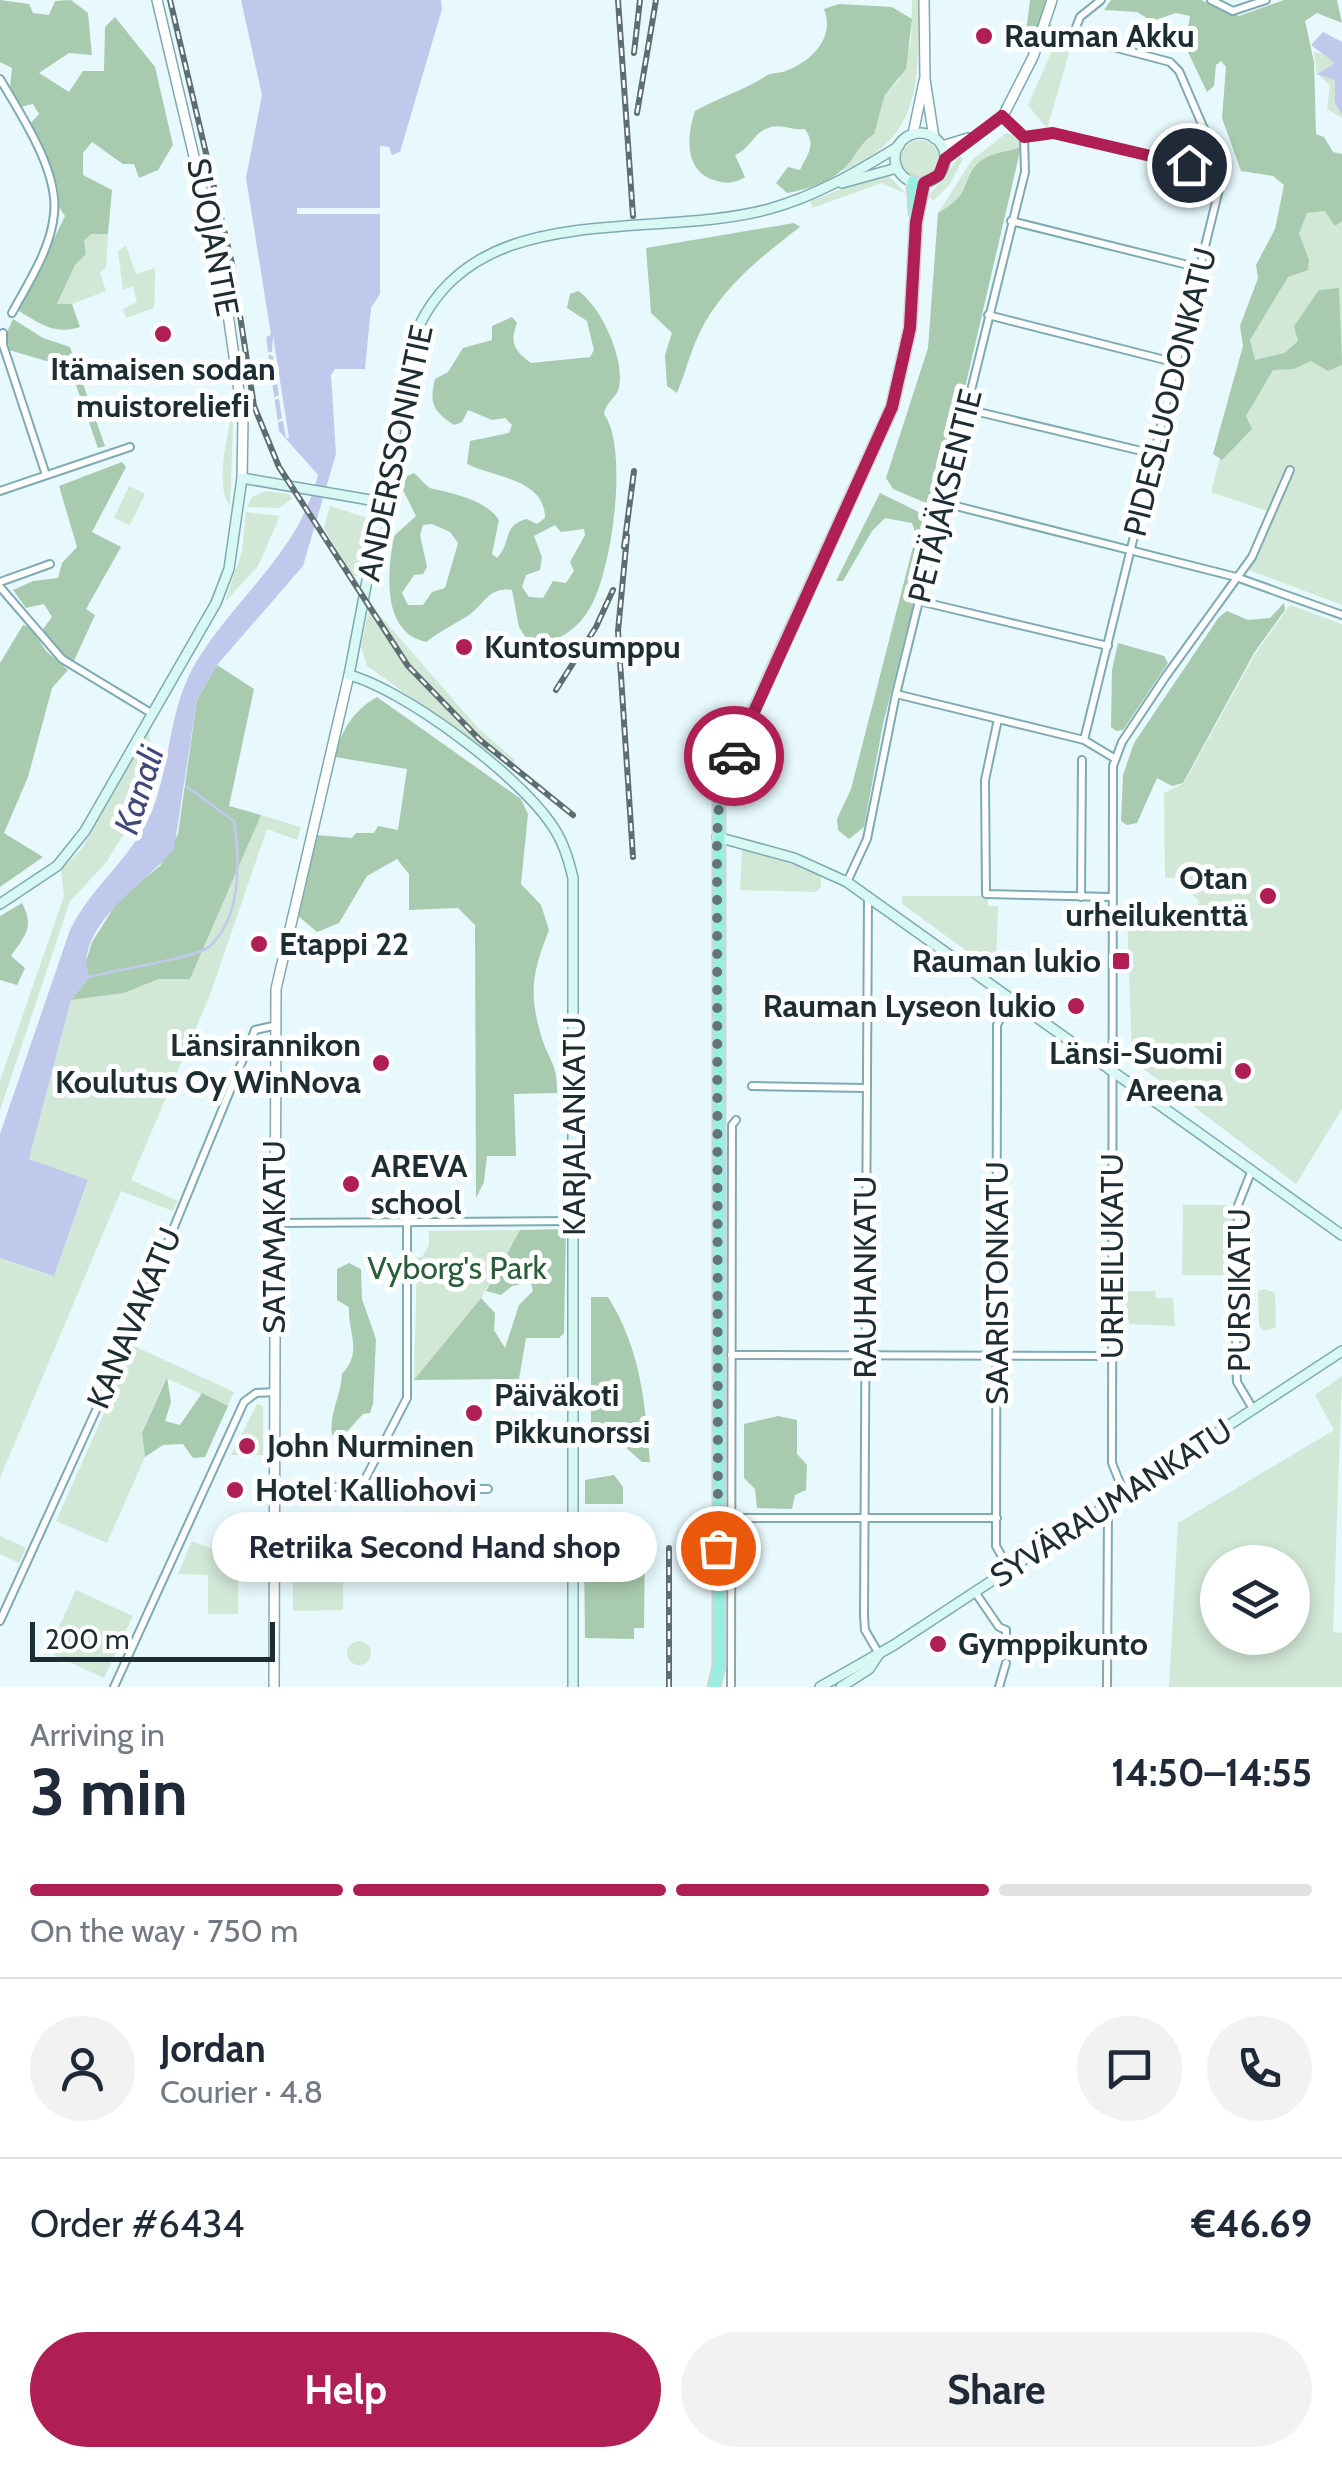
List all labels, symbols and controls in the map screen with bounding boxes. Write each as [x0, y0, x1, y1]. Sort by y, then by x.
place label: Rauman Akku [1004, 16, 1195, 55]
marker: Rauman Akku [973, 25, 995, 47]
pin [1147, 123, 1232, 208]
icon: home [1162, 138, 1217, 193]
street label: SUOJANTIE [179, 155, 248, 319]
street label: PIDESLUODONKATU [1115, 243, 1224, 540]
street label: ANDERSSONINTIE [348, 321, 441, 584]
marker: Itämaisen sodan muistoreliefi [152, 323, 174, 345]
place label: Itämaisen sodan muistoreliefi [50, 349, 276, 425]
street label: PETÄJÄKSENTIE [899, 385, 990, 607]
place label: Kuntosumppu [484, 627, 681, 666]
marker: Kuntosumppu [453, 636, 475, 658]
courier [684, 706, 784, 806]
icon: car [707, 729, 762, 784]
water label: Kanali [104, 740, 173, 839]
place label: Otan urheilukenttä [1065, 858, 1248, 934]
marker: Otan urheilukenttä [1257, 885, 1279, 907]
place label: Etappi 22 [279, 924, 409, 963]
marker: Etappi 22 [248, 933, 270, 955]
place label: Rauman lukio [912, 941, 1101, 980]
marker: Rauman lukio [1110, 950, 1132, 972]
place label: Rauman Lyseon lukio [763, 986, 1056, 1025]
marker: Rauman Lyseon lukio [1065, 995, 1087, 1017]
street label: KARJALANKATU [554, 1016, 593, 1236]
place label: Länsirannikon Koulutus Oy WinNova [55, 1025, 361, 1101]
place label: Länsi-Suomi Areena [1049, 1033, 1223, 1109]
marker: Länsirannikon Koulutus Oy WinNova [370, 1052, 392, 1074]
marker: Länsi-Suomi Areena [1232, 1060, 1254, 1082]
street label: SATAMAKATU [254, 1140, 293, 1334]
place label: AREVA school [371, 1146, 468, 1222]
street label: URHEILUKATU [1092, 1153, 1131, 1359]
street label: SAARISTONKATU [977, 1161, 1016, 1405]
marker: AREVA school [340, 1173, 362, 1195]
street label: RAUHANKATU [845, 1176, 884, 1378]
street label: PURSIKATU [1219, 1208, 1258, 1372]
street label: KANAVAKATU [78, 1222, 189, 1414]
park label: Vyborg's Park [367, 1248, 548, 1287]
place label: Päiväkoti Pikkunorssi [494, 1375, 650, 1451]
marker: Päiväkoti Pikkunorssi [463, 1402, 485, 1424]
street label: SYVÄRAUMANKATU [983, 1410, 1239, 1595]
place label: John Nurminen [266, 1426, 474, 1465]
marker: John Nurminen [236, 1435, 258, 1457]
place label: Hotel Kalliohovi [255, 1470, 477, 1509]
marker: Hotel Kalliohovi [224, 1479, 246, 1501]
pin [676, 1506, 761, 1591]
callout: Retriika Second Hand shop [213, 1513, 658, 1583]
icon: bag [691, 1521, 746, 1576]
text: Retriika Second Hand shop [248, 1527, 621, 1566]
map controls [1200, 1545, 1310, 1655]
button: layers [1200, 1545, 1310, 1655]
scale bar [30, 1617, 275, 1662]
text: 200 m [45, 1622, 130, 1656]
place label: Gymppikunto [958, 1624, 1148, 1663]
marker: Gymppikunto [927, 1633, 949, 1655]
text: Arriving in [30, 1715, 165, 1754]
text: 14:50–14:55 [1111, 1749, 1312, 1796]
text: 3 min [30, 1752, 188, 1831]
text: On the way · 750 m [30, 1911, 298, 1950]
button: person [30, 2016, 135, 2121]
button: chat [1077, 2016, 1182, 2121]
button: phone [1207, 2016, 1312, 2121]
text: Jordan [160, 2025, 266, 2072]
text: Courier · 4.8 [160, 2072, 323, 2111]
text: Order #6434 [30, 2200, 244, 2247]
text: €46.69 [1192, 2200, 1312, 2247]
button: Help [30, 2332, 661, 2447]
button: Share [681, 2332, 1312, 2447]

